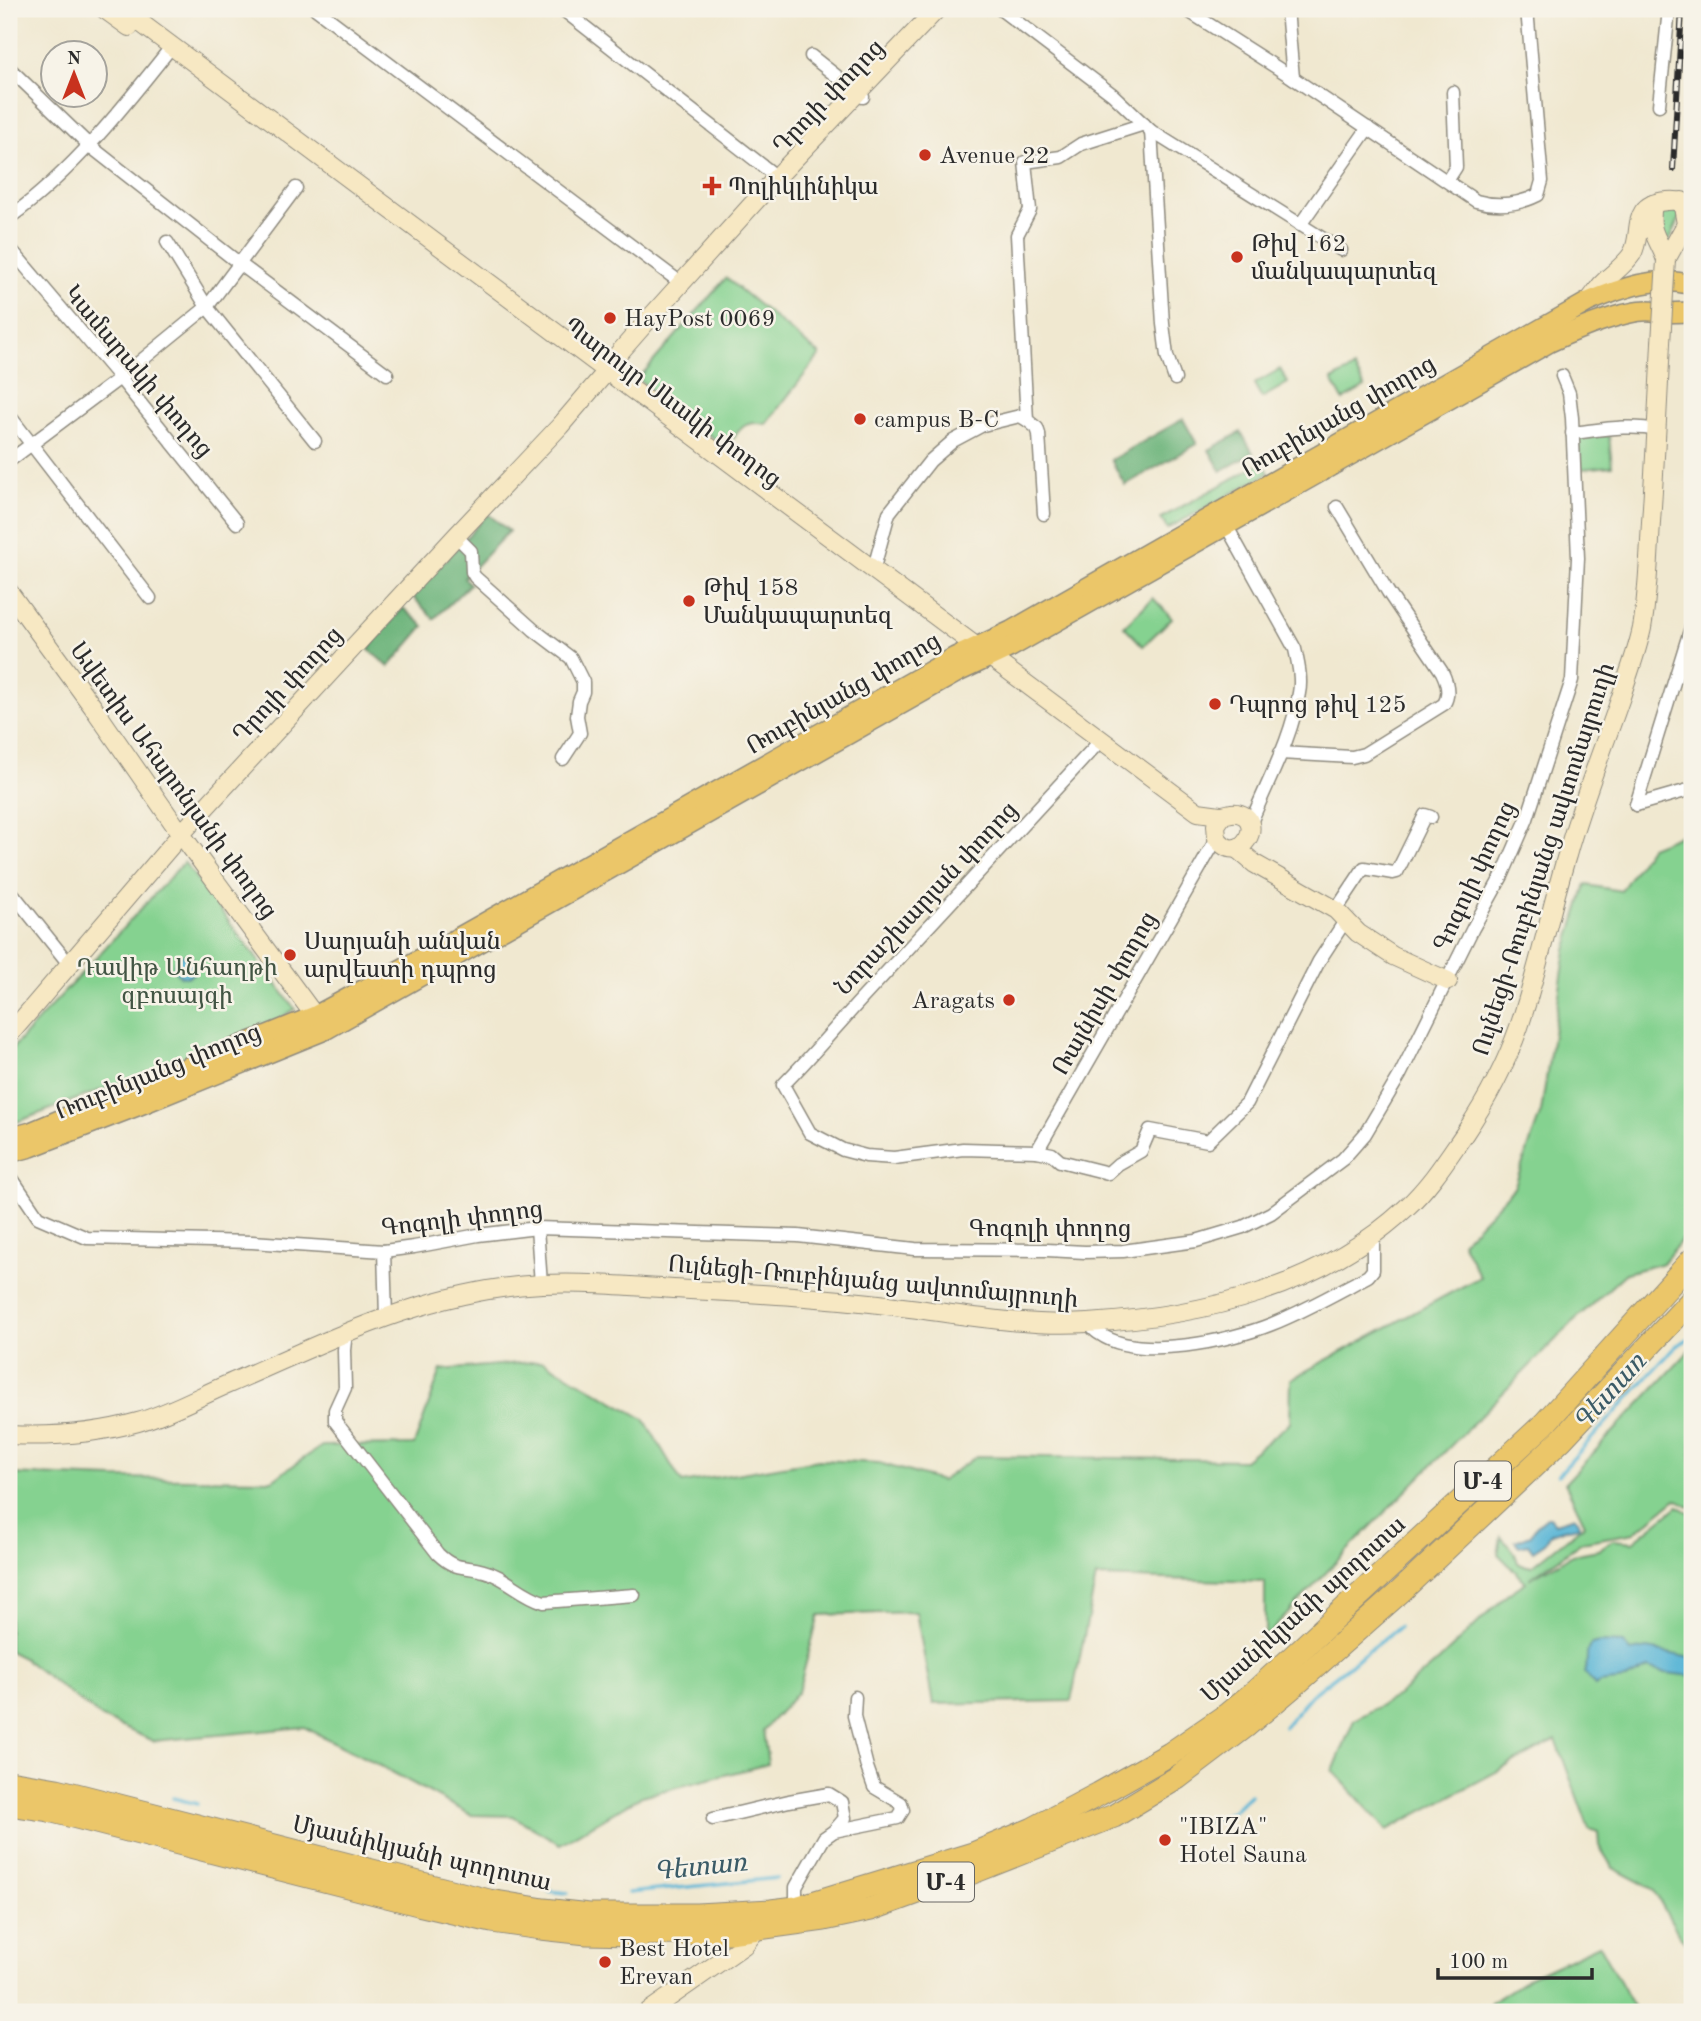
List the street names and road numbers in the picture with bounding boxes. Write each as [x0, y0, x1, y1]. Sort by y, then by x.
street label: Դրոյի փողոց [769, 36, 889, 159]
street label: Կամարակի փողոց [59, 282, 216, 463]
street label: Պարույր Սևակի փողոց [559, 314, 785, 493]
street label: Ռուբինյանց փողոց [1238, 353, 1440, 483]
street label: Դրոյի փողոց [229, 623, 348, 748]
street label: Ռուբինյանց փողոց [743, 630, 945, 760]
street label: Ավետիս Ահարոնյանի փողոց [64, 639, 280, 924]
street label: Ուլնեցի-Ռուբինյանց ավտոմայրուղի [1470, 660, 1620, 1059]
street label: Նորաշխարյան փողոց [832, 798, 1023, 1001]
street label: Գոգոլի փողոց [1431, 798, 1521, 956]
street label: Ռայնիսի փողոց [1049, 908, 1162, 1080]
street label: Ռուբինյանց փողոց [53, 1021, 265, 1125]
street label: Գոգոլի փողոց [380, 1198, 544, 1242]
street label: Գոգոլի փողոց [969, 1218, 1131, 1242]
street label: Ուլնեցի-Ռուբինյանց ավտոմայրուղի [667, 1253, 1079, 1313]
road number: Մ-4 [1455, 1462, 1511, 1500]
street label: Մյասնիկյանի պողոտա [1198, 1513, 1411, 1708]
street label: Մյասնիկյանի պողոտա [290, 1813, 553, 1896]
road number: Մ-4 [918, 1862, 974, 1901]

